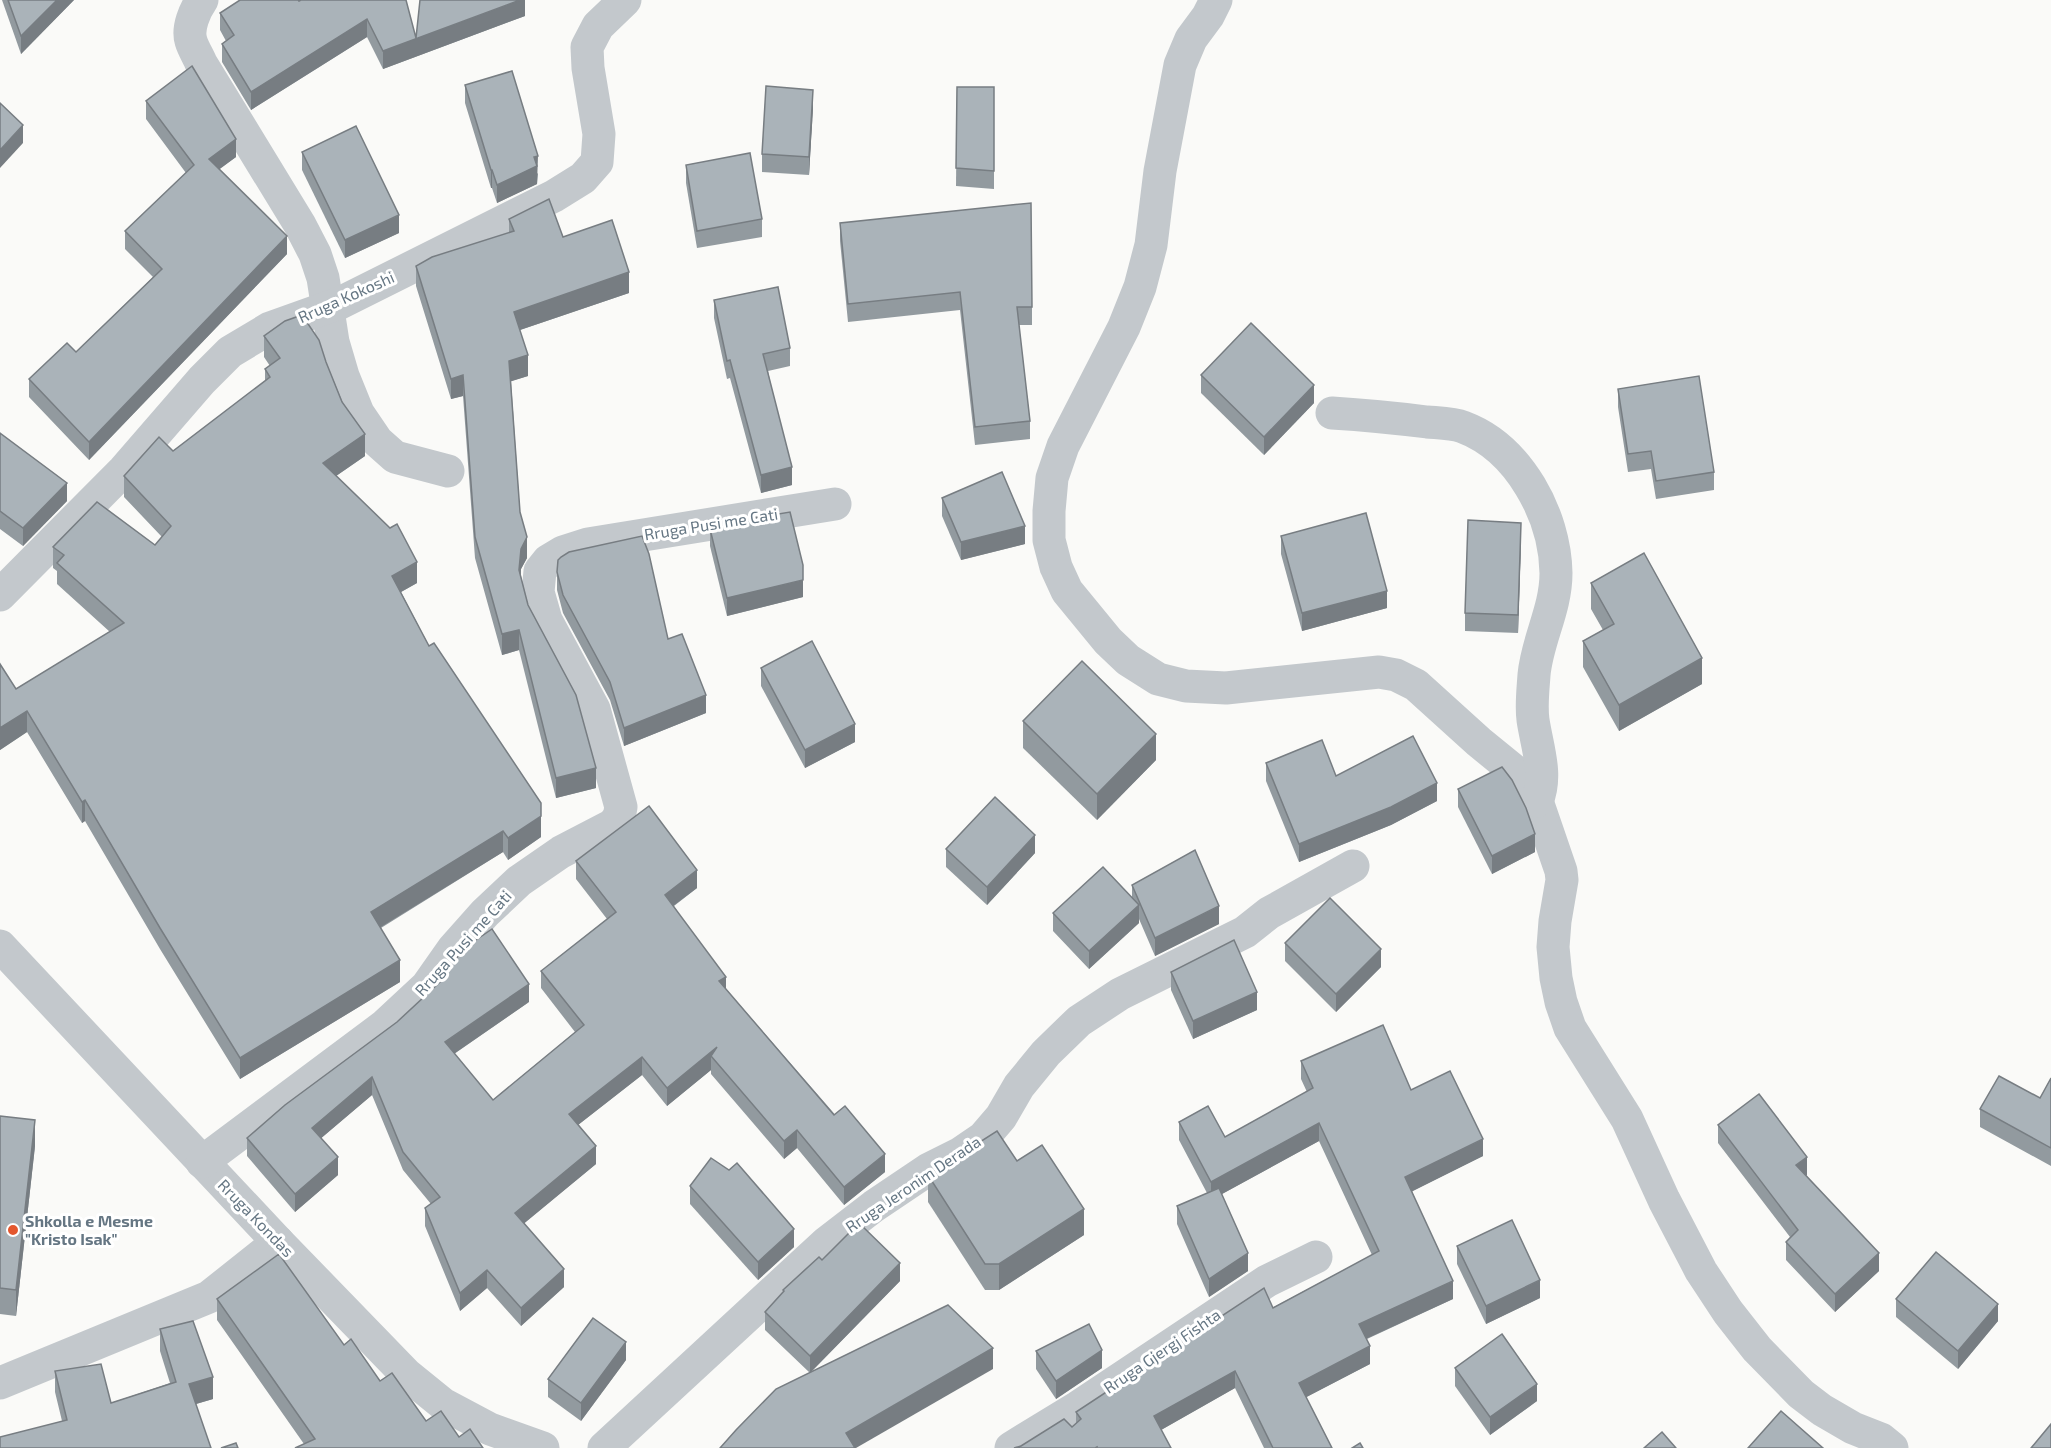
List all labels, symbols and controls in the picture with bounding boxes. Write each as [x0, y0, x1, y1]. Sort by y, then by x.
street label: Rruga Kokoshi [295, 267, 397, 326]
street label: Rruga Pusi me Cati [643, 504, 779, 543]
street label: Rruga Pusi me Cati [410, 886, 515, 999]
street label: Rruga Jeronim Derada [842, 1131, 984, 1236]
street label: Rruga Kondas [215, 1175, 298, 1260]
place label: Shkolla e Mesme "Kristo Isak" [25, 1211, 153, 1248]
marker: Shkolla e Mesme "Kristo Isak" [6, 1223, 20, 1237]
street label: Rruga Gjergj Fishta [1100, 1304, 1224, 1398]

